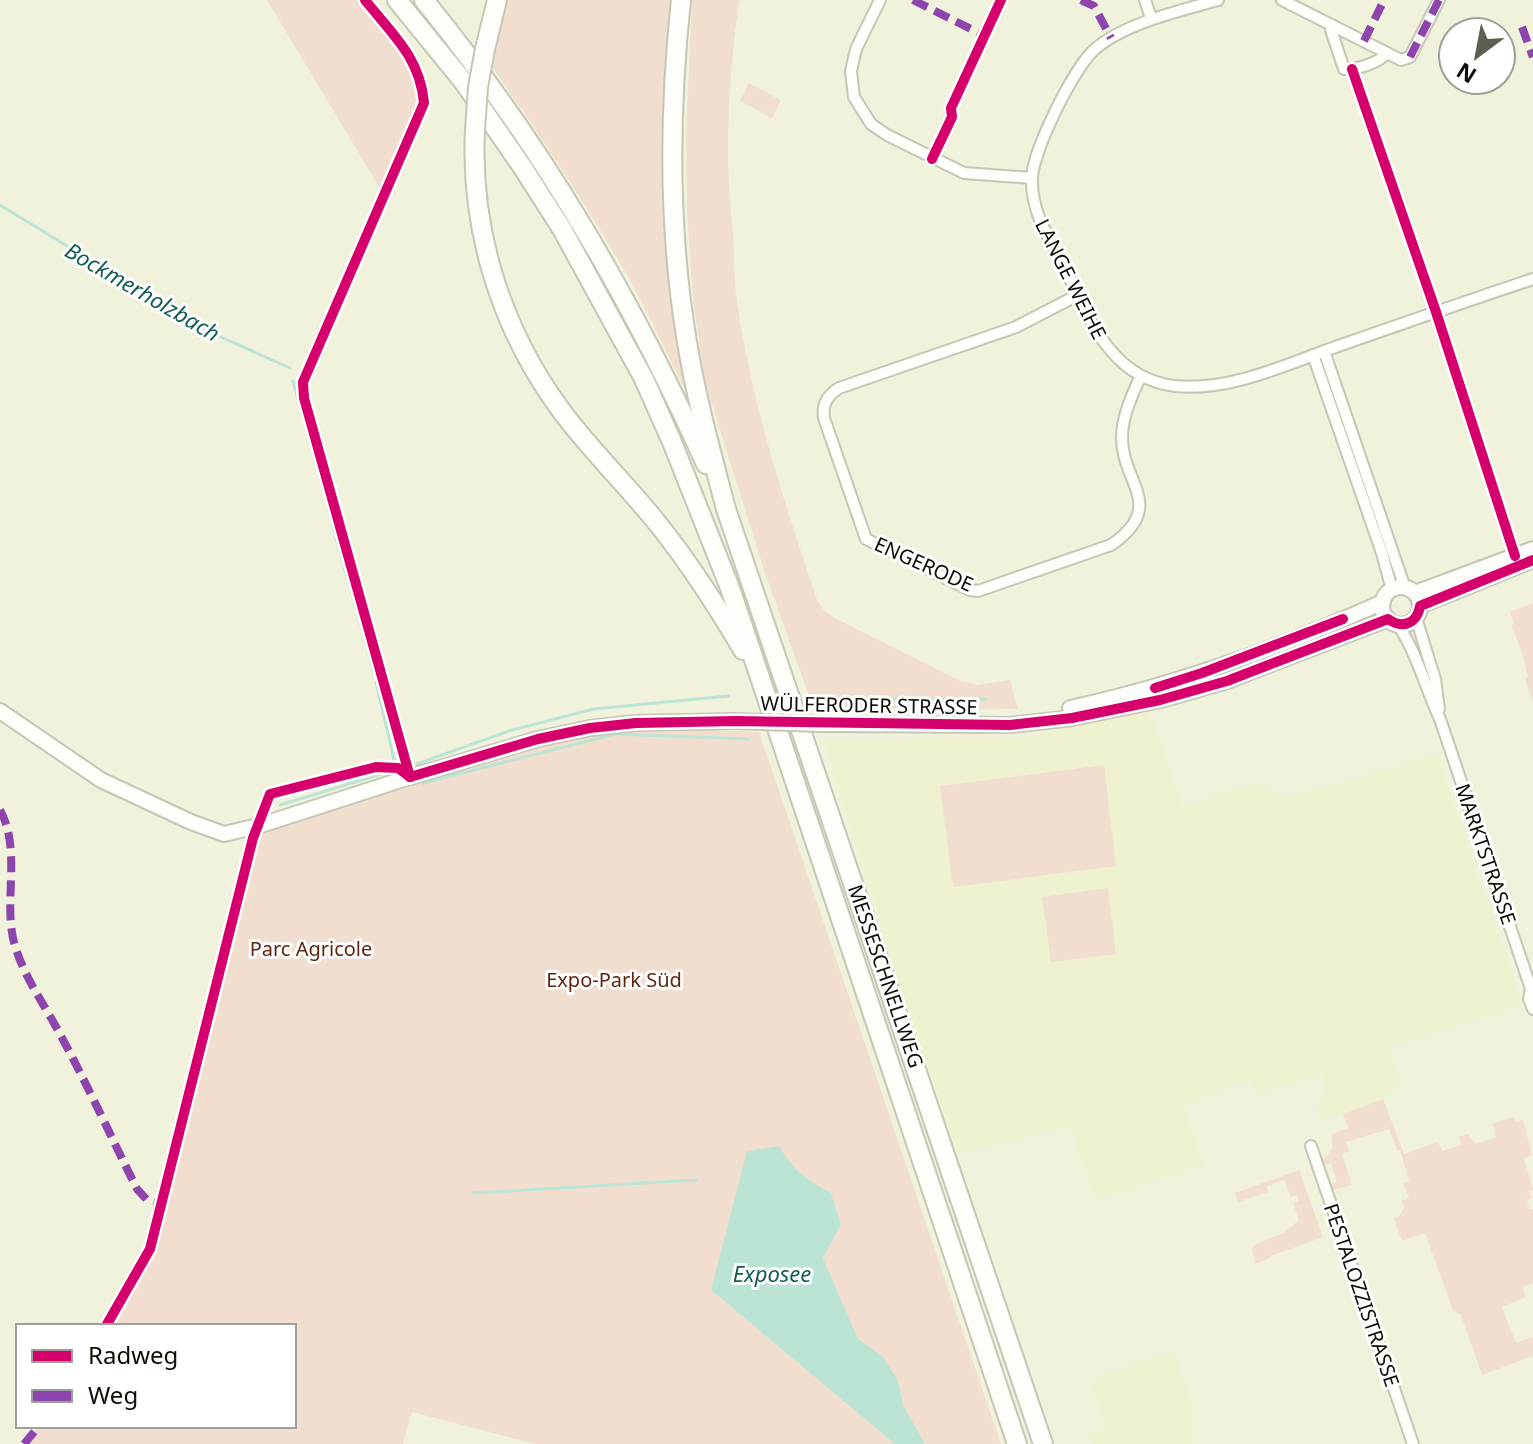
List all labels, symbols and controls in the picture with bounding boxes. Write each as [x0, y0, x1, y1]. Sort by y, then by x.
north arrow [1437, 16, 1517, 96]
text: N [1450, 56, 1481, 91]
street label: LANGE WEIHE [1029, 214, 1113, 344]
water label: Bockmerholzbach [60, 235, 226, 347]
street label: ENGERODE [870, 530, 978, 598]
street label: WÜLFERODER STRASSE [760, 690, 978, 720]
street label: MARKTSTRASSE [1449, 780, 1523, 928]
street label: MESSESCHNELLWEG [842, 881, 930, 1071]
park label: Parc Agricole [250, 935, 372, 962]
park label: Expo-Park Süd [546, 966, 682, 993]
street label: PESTALOZZISTRASSE [1318, 1200, 1406, 1390]
water label: Exposee [733, 1258, 811, 1288]
legend [16, 1324, 296, 1428]
text: Radweg [88, 1338, 178, 1371]
text: Weg [88, 1378, 138, 1411]

